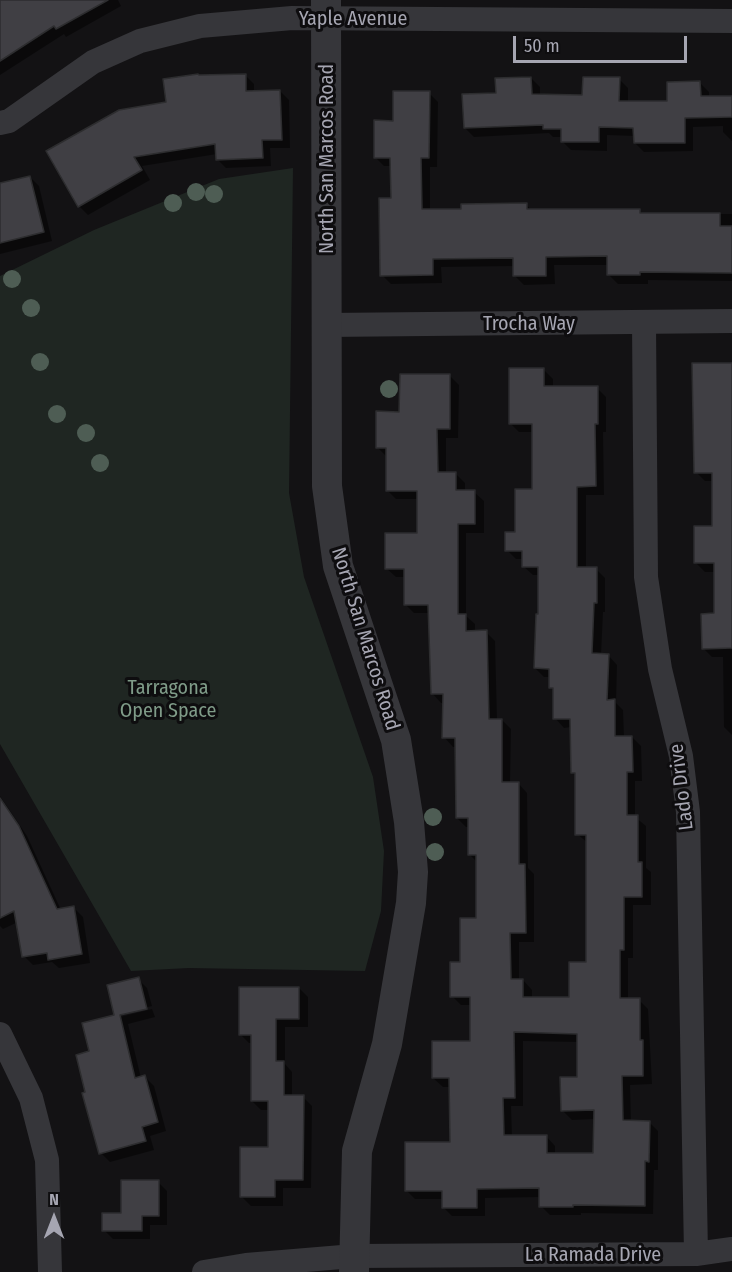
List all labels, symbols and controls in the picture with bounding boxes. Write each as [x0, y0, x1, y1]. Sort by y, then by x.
street label: Yaple Avenue [299, 7, 407, 31]
scale bar [516, 24, 690, 62]
text: 50 m [524, 35, 560, 57]
street label: North San Marcos Road [315, 64, 339, 254]
street label: Trocha Way [483, 312, 575, 336]
street label: North San Marcos Road [326, 545, 404, 733]
park label: Tarragona Open Space [120, 676, 216, 723]
street label: Lado Drive [665, 742, 699, 832]
north arrow [24, 1188, 84, 1248]
text: N [49, 1190, 59, 1209]
street label: La Ramada Drive [525, 1243, 661, 1267]

